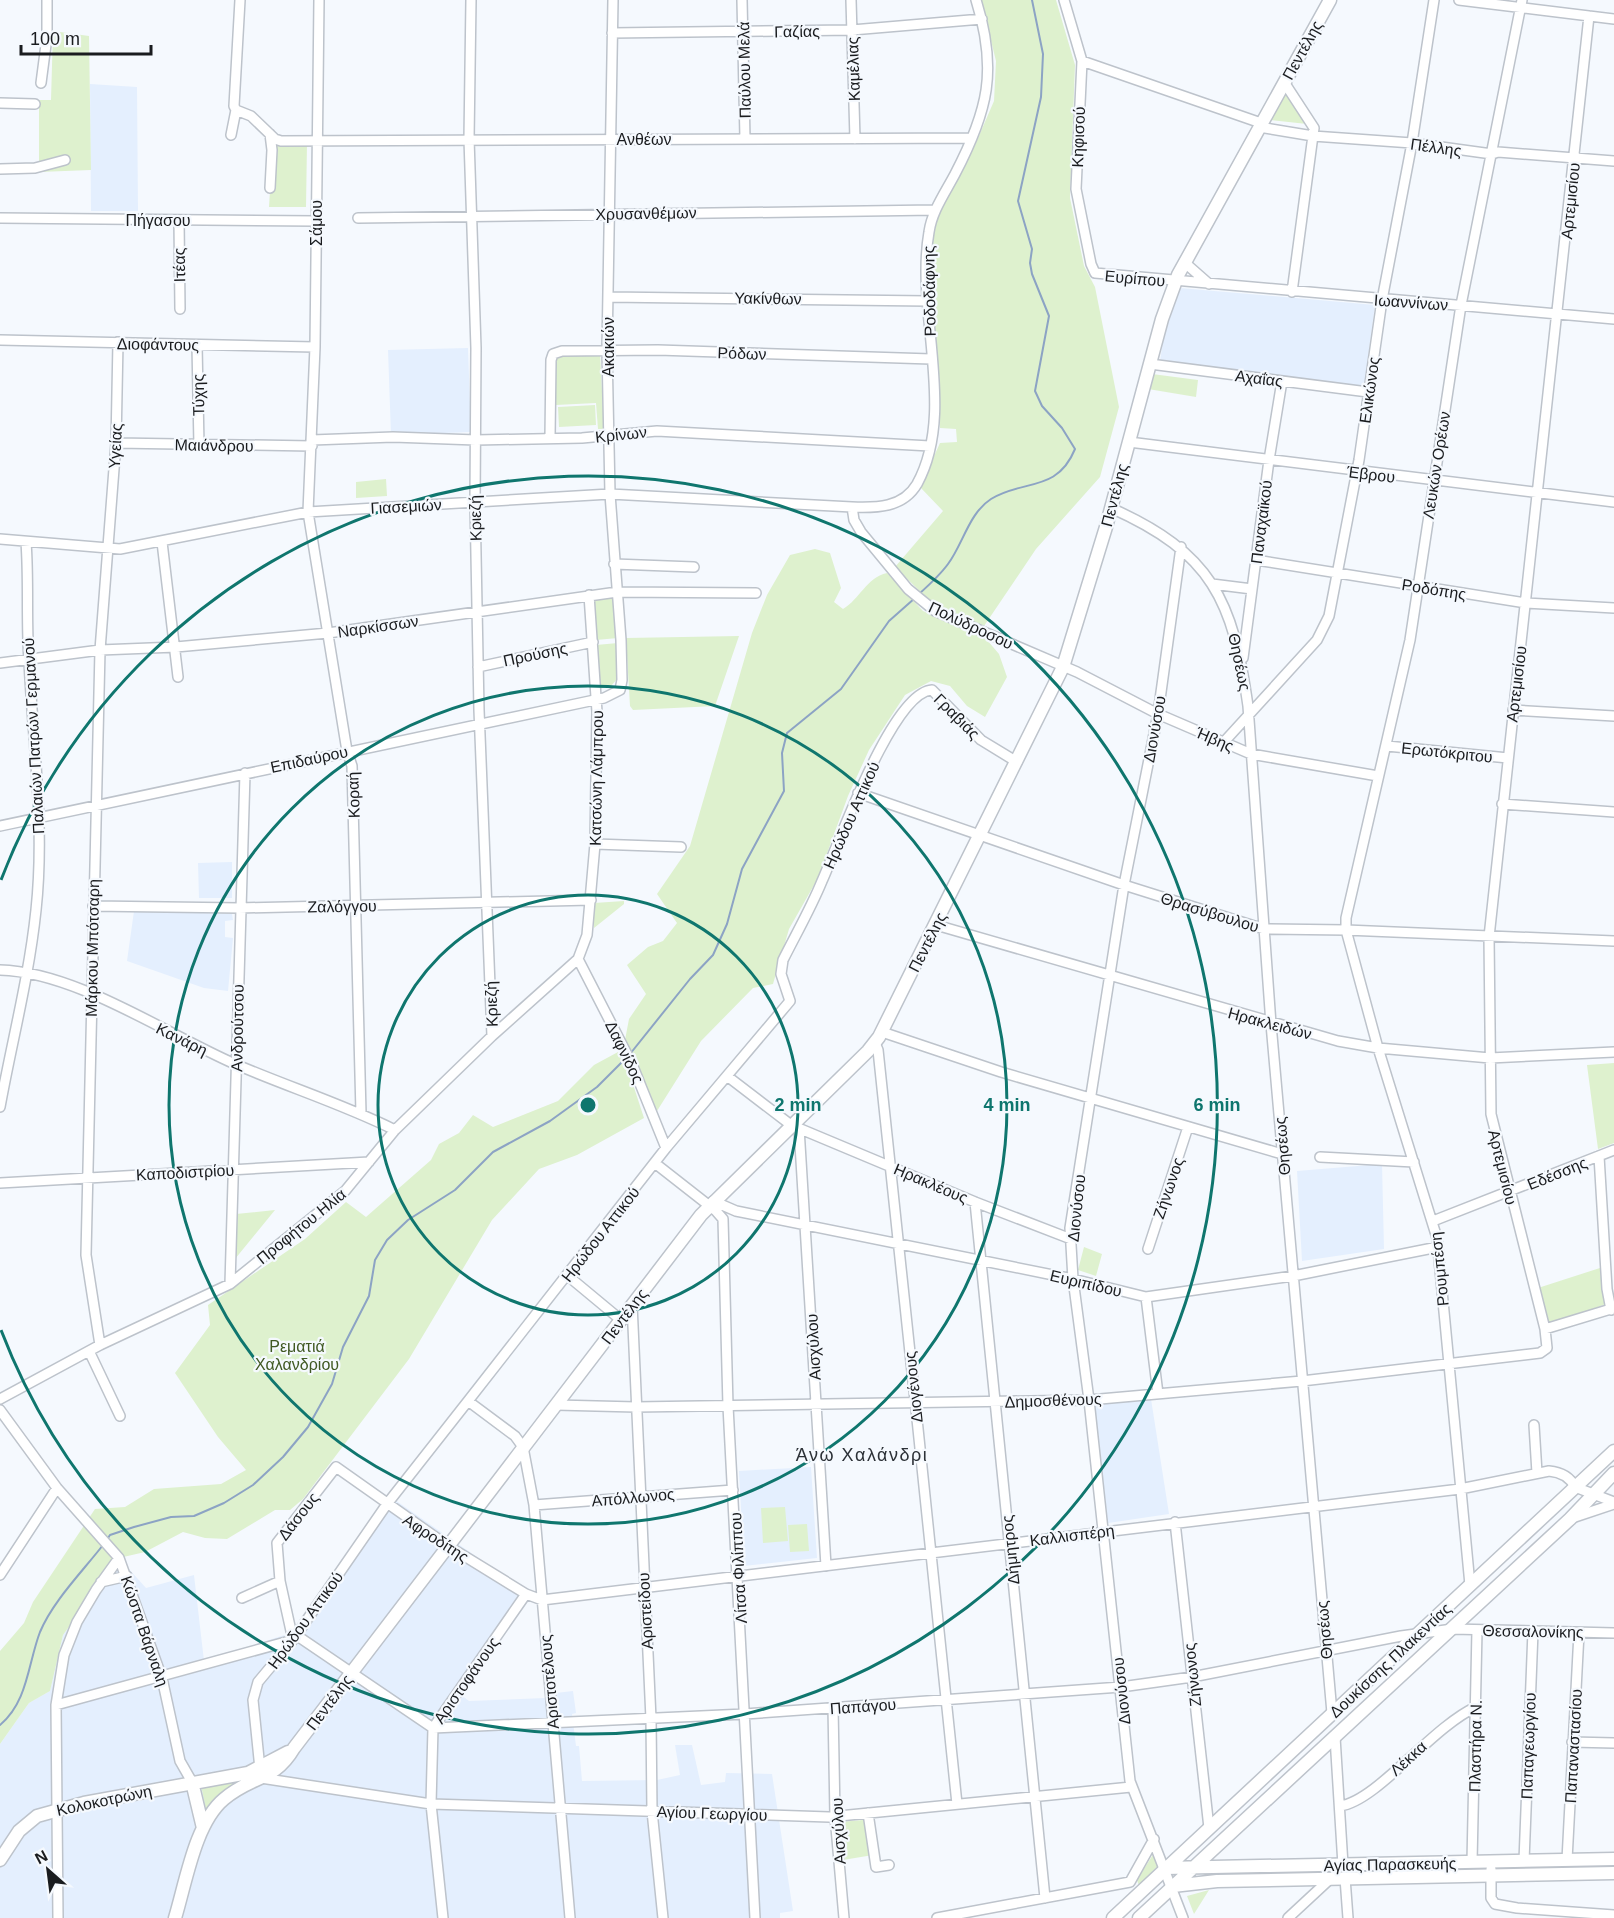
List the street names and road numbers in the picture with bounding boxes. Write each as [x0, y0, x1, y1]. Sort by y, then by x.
street label: Πεντέλης [1279, 18, 1326, 83]
street label: Παύλου Μελά [735, 21, 754, 119]
street label: Γαζίας [774, 23, 820, 41]
street label: Καμέλιας [844, 36, 863, 102]
street label: Κηφισού [1069, 106, 1088, 168]
street label: Ανθέων [617, 131, 671, 148]
street label: Πέλλης [1409, 136, 1463, 160]
street label: Αρτεμισίου [1558, 162, 1583, 240]
street label: Σάμου [308, 200, 325, 246]
street label: Χρυσανθέμων [595, 204, 697, 223]
street label: Πήγασου [125, 212, 191, 229]
street label: Ροδοδάφνης [920, 245, 939, 336]
street label: Ιτέας [171, 247, 188, 283]
street label: Ευρίπου [1104, 267, 1166, 290]
street label: Υακίνθων [734, 289, 802, 308]
street label: Ιωαννίνων [1373, 291, 1449, 314]
street label: Ακακιών [600, 317, 617, 377]
street label: Διοφάντους [117, 335, 200, 354]
street label: Ρόδων [717, 344, 767, 363]
street label: Ελικώνος [1356, 355, 1383, 424]
street label: Αχαΐας [1234, 367, 1284, 390]
street label: Τύχης [190, 373, 207, 416]
street label: Λευκών Ορέων [1420, 410, 1453, 520]
street label: Υγείας [106, 423, 125, 469]
street label: Κρίνων [594, 423, 648, 446]
street label: Μαιάνδρου [174, 436, 254, 455]
street label: Πεντέλης [1098, 461, 1131, 529]
street label: Έβρου [1345, 463, 1396, 486]
street label: Παναχαϊκού [1248, 479, 1275, 565]
street label: Κριεζή [467, 495, 485, 541]
street label: Γιασεμιών [370, 496, 442, 517]
street label: Ροδόπης [1401, 576, 1468, 603]
street label: Πολύδροσου [926, 599, 1016, 652]
street label: Ναρκίσσων [336, 612, 420, 641]
street label: Θησέως [1225, 632, 1254, 693]
street label: Παλαιών Πατρών Γερμανού [20, 637, 47, 835]
street label: Προύσης [502, 639, 569, 670]
street label: Αρτεμισίου [1503, 645, 1530, 723]
street label: Γραβιάς [931, 690, 983, 743]
street label: Διονύσου [1140, 694, 1169, 764]
street label: Κατσώνη Λάμπρου [587, 710, 606, 846]
street label: Ήβης [1193, 724, 1236, 755]
street label: Ερωτόκριτου [1400, 739, 1493, 766]
street label: Επιδαύρου [269, 743, 349, 776]
street label: Ηρώδου Αττικού [820, 759, 883, 871]
street label: Κοραή [344, 771, 363, 819]
street label: Μάρκου Μπότσαρη [83, 879, 102, 1017]
street label: Θρασύβουλου [1159, 889, 1261, 935]
street label: Ζαλόγγου [307, 897, 377, 916]
street label: Πεντέλης [905, 909, 950, 975]
street label: Κριεζή [482, 981, 502, 1027]
street label: Ανδρούτσου [228, 984, 247, 1072]
street label: Ηρακλειδών [1226, 1004, 1314, 1043]
street label: Δαφνίδος [602, 1018, 647, 1086]
street label: Κανάρη [153, 1020, 210, 1059]
street label: Θησέως [1271, 1116, 1294, 1176]
street label: Αρτεμισίου [1485, 1128, 1520, 1206]
street label: Εδέσσης [1525, 1154, 1590, 1193]
street label: Ζήνωνος [1150, 1155, 1187, 1221]
street label: Ηρακλέους [891, 1160, 970, 1207]
street label: Καποδιστρίου [135, 1161, 235, 1184]
street label: Διονύσου [1065, 1174, 1088, 1242]
street label: Ηρώδου Αττικού [558, 1184, 643, 1285]
street label: Προφήτου Ηλία [253, 1185, 349, 1267]
street label: Ρουμπέση [1427, 1231, 1452, 1307]
street label: Ευριπίδου [1048, 1267, 1123, 1300]
street label: Πεντέλης [598, 1285, 651, 1347]
street label: Αισχύλου [803, 1313, 824, 1381]
street label: Διογένους [901, 1350, 926, 1423]
street label: Δημοσθένους [1004, 1390, 1102, 1411]
street label: Απόλλωνος [591, 1485, 675, 1510]
street label: Δάσους [275, 1489, 322, 1543]
street label: Αφροδίτης [400, 1511, 472, 1566]
street label: Λίτσα Φιλίππου [727, 1512, 750, 1624]
street label: Δήμητρος [998, 1514, 1023, 1586]
street label: Καλλισπέρη [1029, 1522, 1115, 1549]
street label: Ηρώδου Αττικού [265, 1569, 346, 1672]
street label: Αριστείδου [635, 1572, 656, 1650]
street label: Κώστα Βάρναλη [118, 1574, 171, 1689]
street label: Θησέως [1313, 1600, 1336, 1660]
street label: Δουκίσσης Πλακεντίας [1326, 1600, 1455, 1721]
street label: Θεσσαλονίκης [1482, 1622, 1584, 1641]
street label: Αριστοφάνους [430, 1634, 503, 1727]
street label: Αριστοτέλους [537, 1634, 562, 1730]
street label: Ζήνωνος [1181, 1642, 1204, 1708]
street label: Διονύσου [1110, 1657, 1133, 1725]
street label: Πεντέλης [303, 1671, 356, 1733]
street label: Παπαναστασίου [1562, 1688, 1585, 1804]
street label: Παπαγεωργίου [1518, 1692, 1539, 1800]
street label: Παπάγου [829, 1696, 897, 1717]
street label: Πλαστήρα Ν. [1466, 1700, 1485, 1792]
street label: Λέκκα [1387, 1738, 1430, 1779]
street label: Κολοκοτρώνη [55, 1782, 153, 1819]
street label: Αισχύλου [828, 1797, 849, 1865]
street label: Αγίου Γεωργίου [656, 1803, 768, 1824]
street label: Αγίας Παρασκευής [1323, 1855, 1457, 1874]

